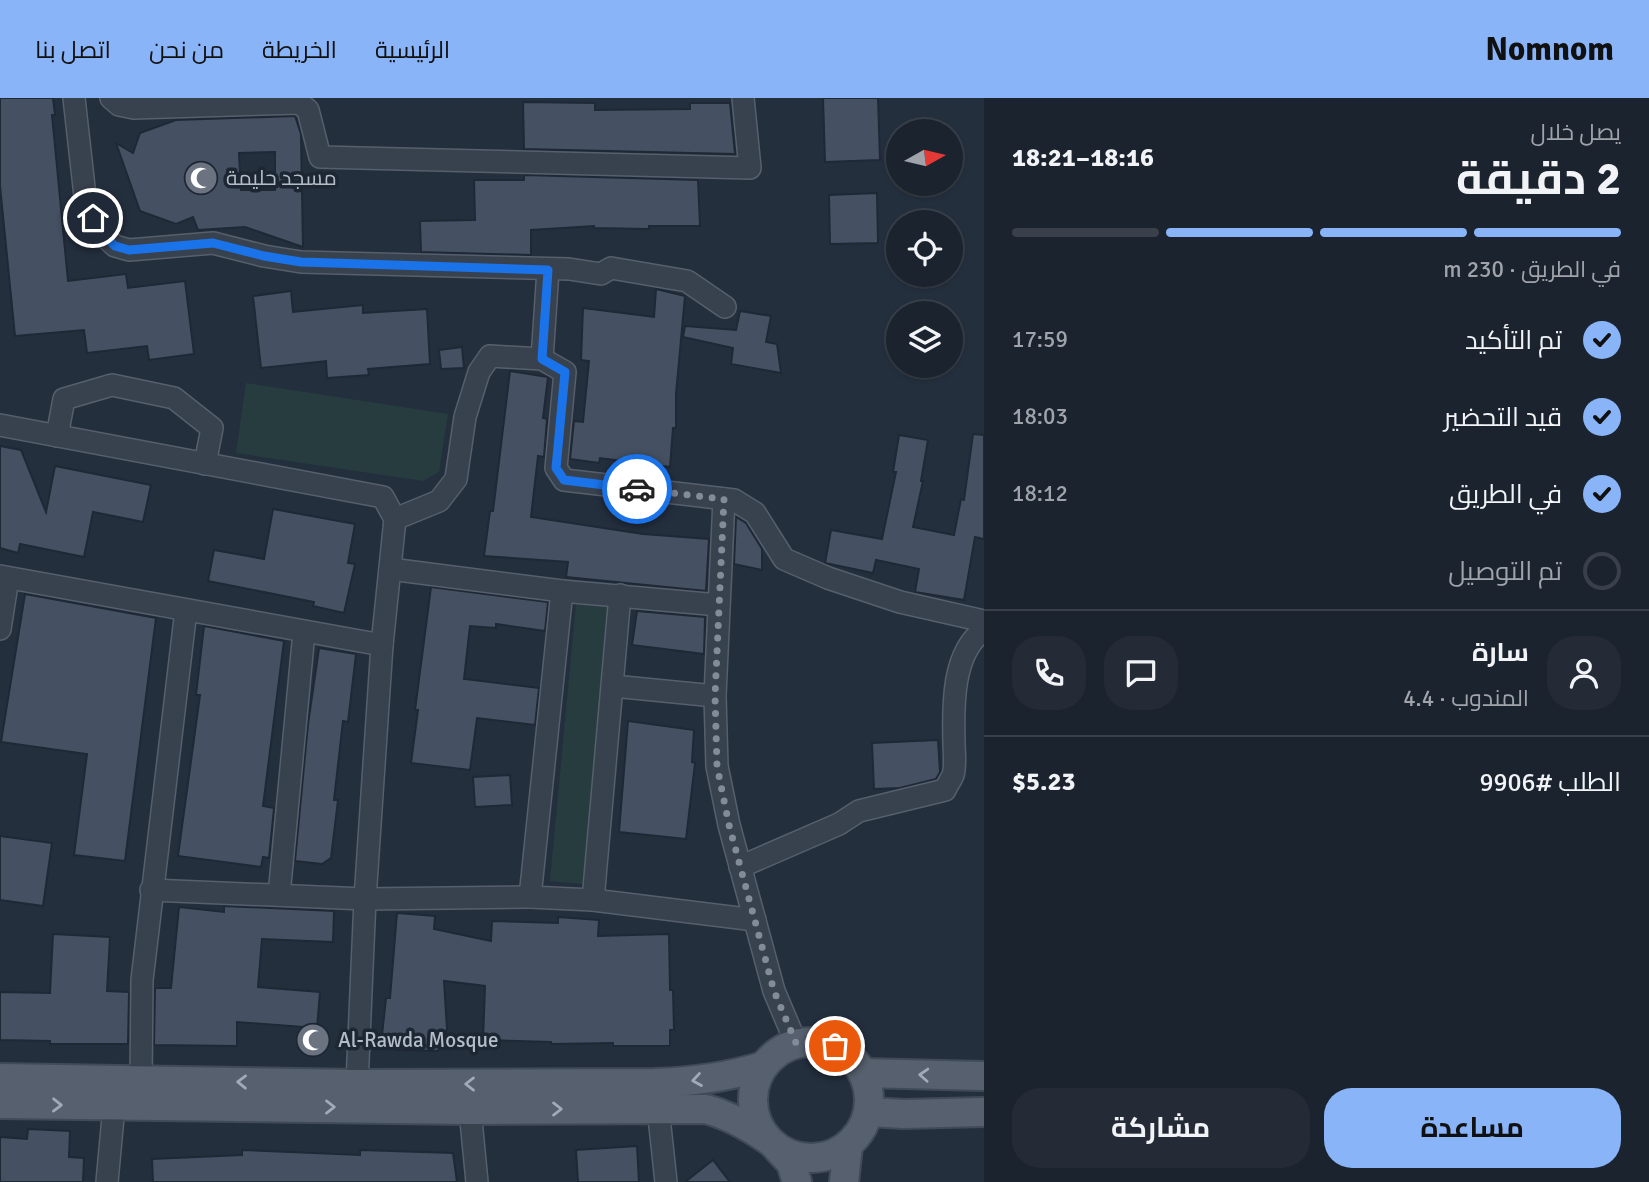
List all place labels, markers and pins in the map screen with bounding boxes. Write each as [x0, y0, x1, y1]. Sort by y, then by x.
mosque icon: مسجد حليمة [182, 159, 220, 197]
place label: مسجد حليمة [226, 165, 337, 191]
pin [63, 188, 123, 248]
pin [805, 1016, 865, 1076]
mosque icon: Al-Rawda Mosque [294, 1021, 332, 1059]
place label: Al-Rawda Mosque [338, 1027, 499, 1053]

